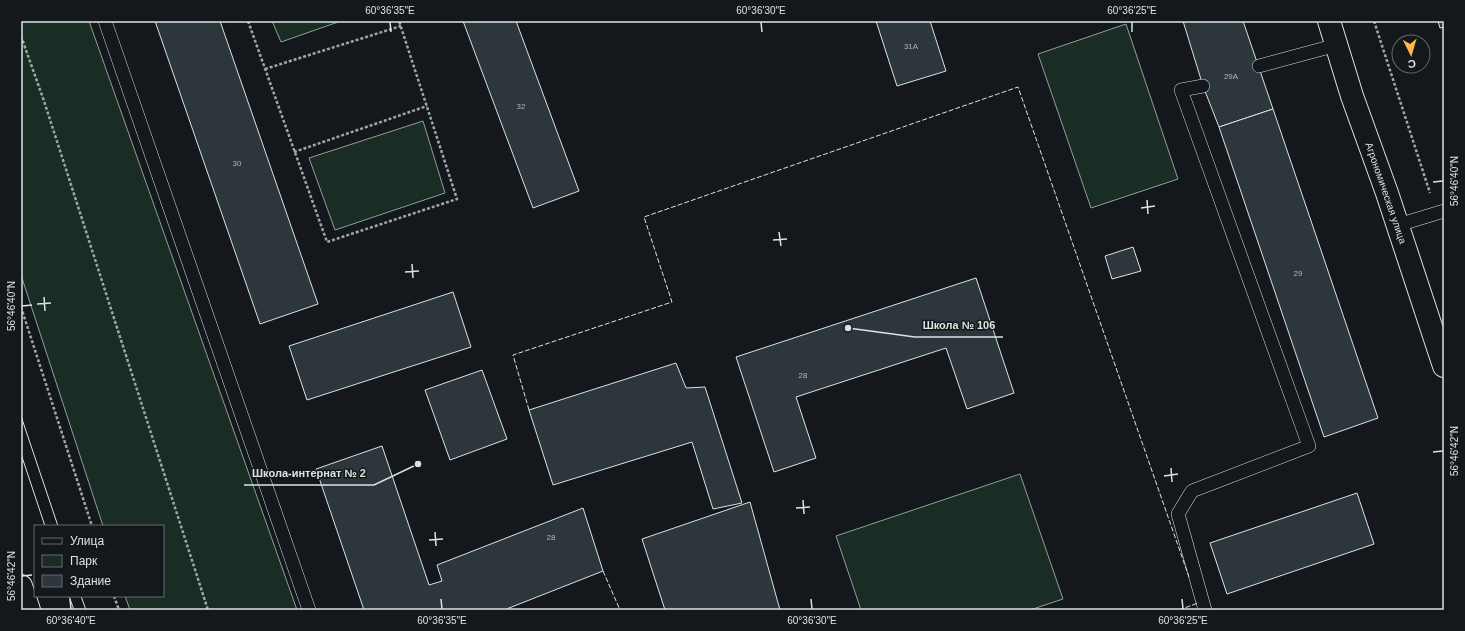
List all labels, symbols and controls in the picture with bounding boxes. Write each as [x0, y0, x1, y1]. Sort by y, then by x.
text: 60°36'35"E [365, 5, 415, 16]
text: 60°36'30"E [736, 5, 786, 16]
text: 60°36'25"E [1107, 5, 1157, 16]
north arrow [1391, 34, 1431, 74]
house number: 31А [904, 42, 919, 51]
text: С [1407, 58, 1416, 70]
house number: 29А [1224, 72, 1239, 81]
house number: 32 [517, 102, 526, 111]
street label: Агрономическая улица [1363, 141, 1409, 246]
text: 56°46'40"N [1449, 156, 1460, 206]
house number: 30 [233, 159, 242, 168]
house number: 29 [1294, 269, 1303, 278]
text: 56°46'40"N [6, 281, 17, 331]
callout: Школа № 106 [915, 314, 1003, 337]
text: Школа № 106 [923, 319, 995, 331]
house number: 28 [799, 371, 808, 380]
text: 56°46'42"N [1449, 426, 1460, 476]
callout: Школа-интернат № 2 [244, 462, 374, 485]
text: Школа-интернат № 2 [252, 467, 366, 479]
legend [34, 525, 164, 597]
house number: 28 [547, 533, 556, 542]
text: Улица [70, 534, 104, 548]
text: 56°46'42"N [6, 551, 17, 601]
text: Парк [70, 554, 98, 568]
text: Здание [70, 574, 111, 588]
text: 60°36'40"E [46, 615, 96, 626]
text: 60°36'35"E [417, 615, 467, 626]
text: 60°36'30"E [787, 615, 837, 626]
text: 60°36'25"E [1158, 615, 1208, 626]

